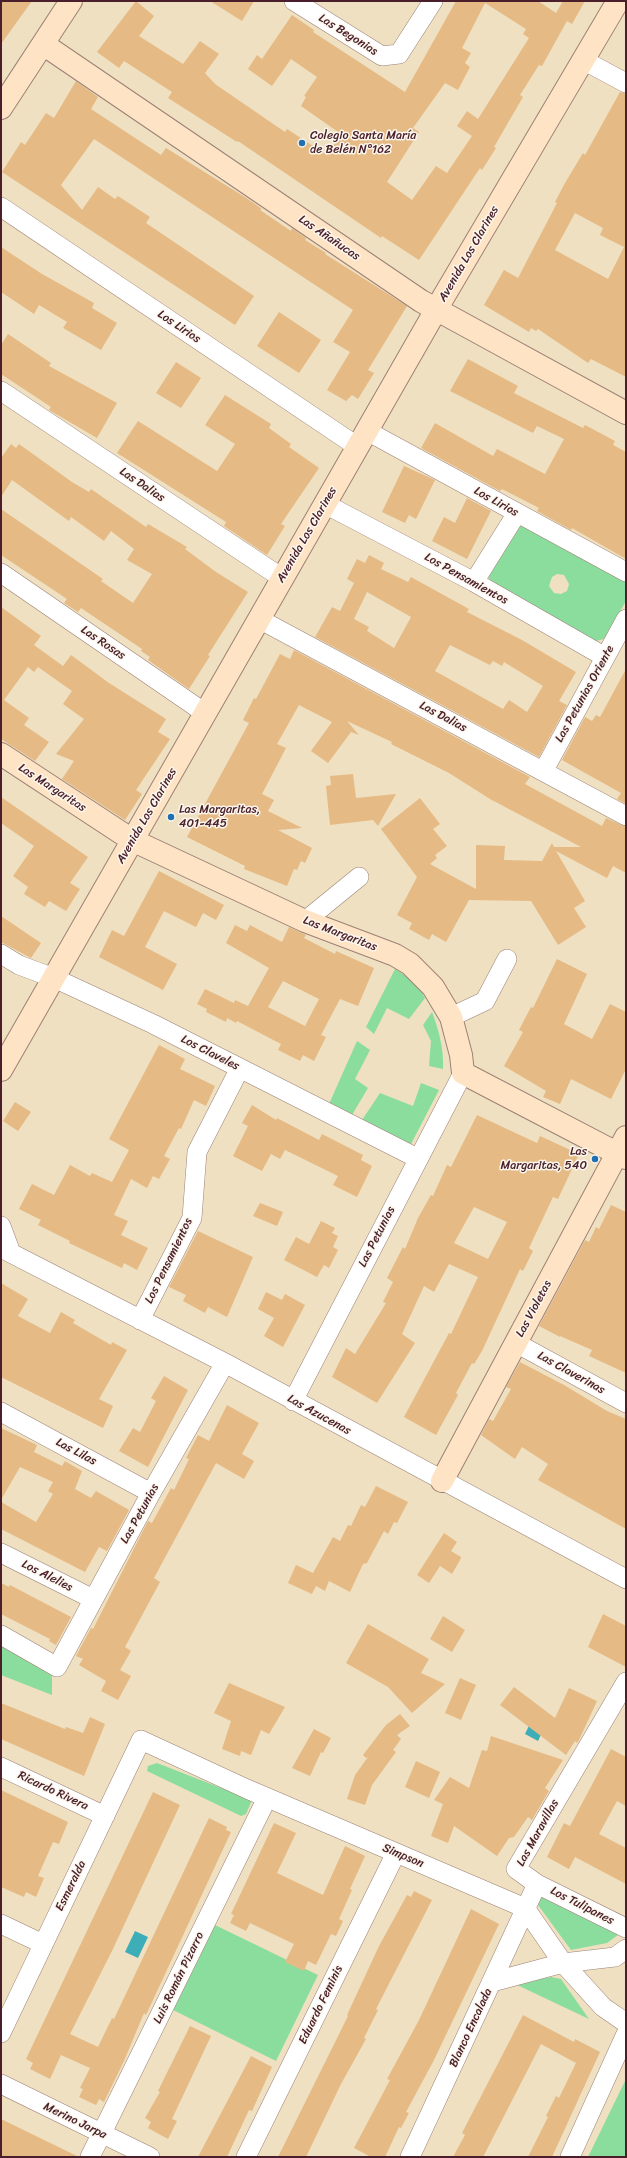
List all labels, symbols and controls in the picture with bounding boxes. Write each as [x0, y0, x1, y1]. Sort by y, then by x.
street label: Las Begonias [316, 11, 380, 59]
place label: Colegio Santa María de Belén N°162 [310, 129, 416, 157]
marker: Colegio Santa María de Belén N°162 [297, 138, 307, 148]
street label: Avenida Los Clarines [436, 204, 502, 304]
street label: Las Añañucas [296, 212, 362, 264]
street label: Los Lirios [155, 307, 203, 347]
street label: Las Dalias [117, 465, 167, 505]
street label: Los Lirios [471, 484, 521, 520]
street label: Avenida Los Clarines [274, 485, 340, 585]
street label: Los Pensamientos [422, 550, 510, 608]
street label: Las Rosas [78, 623, 128, 663]
street label: Las Petunias Oriente [552, 643, 618, 745]
street label: Las Dalias [417, 699, 469, 735]
street label: Las Margaritas [15, 761, 89, 815]
street label: Avenida Los Clarines [114, 766, 180, 866]
place label: Las Margaritas, 401-445 [179, 803, 260, 831]
marker: Las Margaritas, 401-445 [166, 812, 176, 822]
street label: Las Margaritas [301, 913, 379, 955]
street label: Los Claveles [178, 1032, 242, 1074]
place label: Las Margaritas, 540 [500, 1145, 587, 1173]
marker: Las Margaritas, 540 [590, 1154, 600, 1164]
street label: Las Petunias [356, 1204, 398, 1270]
street label: Los Pensamientos [142, 1216, 196, 1306]
street label: Las Violetas [513, 1278, 555, 1340]
street label: Las Claverinas [535, 1348, 607, 1398]
street label: Las Azucenas [285, 1392, 353, 1438]
street label: Las Lilas [53, 1435, 99, 1469]
street label: Las Petunias [118, 1482, 162, 1546]
street label: Los Alelies [19, 1557, 75, 1595]
street label: Ricardo Rivera [15, 1768, 91, 1814]
street label: Las Maravillas [514, 1797, 562, 1869]
street label: Simpson [380, 1841, 426, 1871]
street label: Esmeralda [53, 1858, 89, 1914]
street label: Los Tulipanes [548, 1884, 616, 1928]
street label: Luis Román Pizarro [151, 1930, 207, 2026]
street label: Eduardo Feminis [296, 1963, 346, 2047]
street label: Blanco Encalada [446, 1986, 496, 2070]
street label: Merino Jarpa [41, 2099, 109, 2143]

